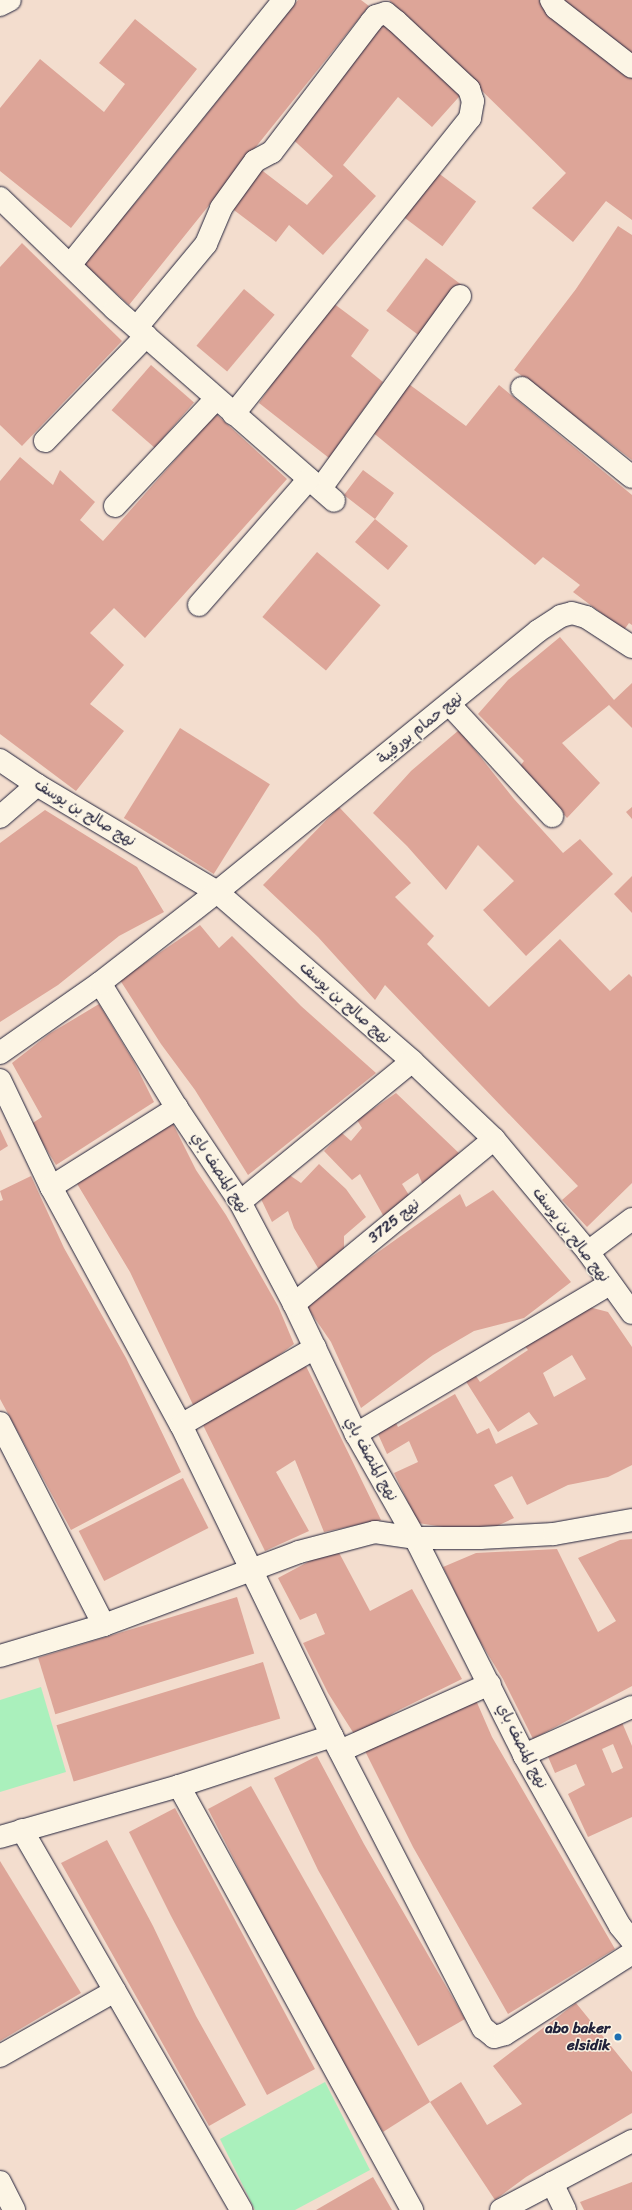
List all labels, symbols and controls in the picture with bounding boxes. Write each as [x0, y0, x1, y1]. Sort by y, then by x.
street label: نهج حمام بورقيبة [374, 688, 466, 768]
street label: نهج صالح بن يوسف [31, 776, 139, 850]
street label: نهج صالح بن يوسف [296, 958, 394, 1048]
street label: نهج المنصف باي [187, 1129, 253, 1217]
street label: نهج صالح بن يوسف [528, 1184, 614, 1286]
street label: نهج 3725 [365, 1195, 423, 1247]
street label: نهج المنصف باي [341, 1414, 401, 1504]
street label: نهج المنصف باي [493, 1700, 551, 1792]
place label: abo baker elsidik [545, 2019, 610, 2054]
marker: abo baker elsidik [613, 2032, 623, 2042]

